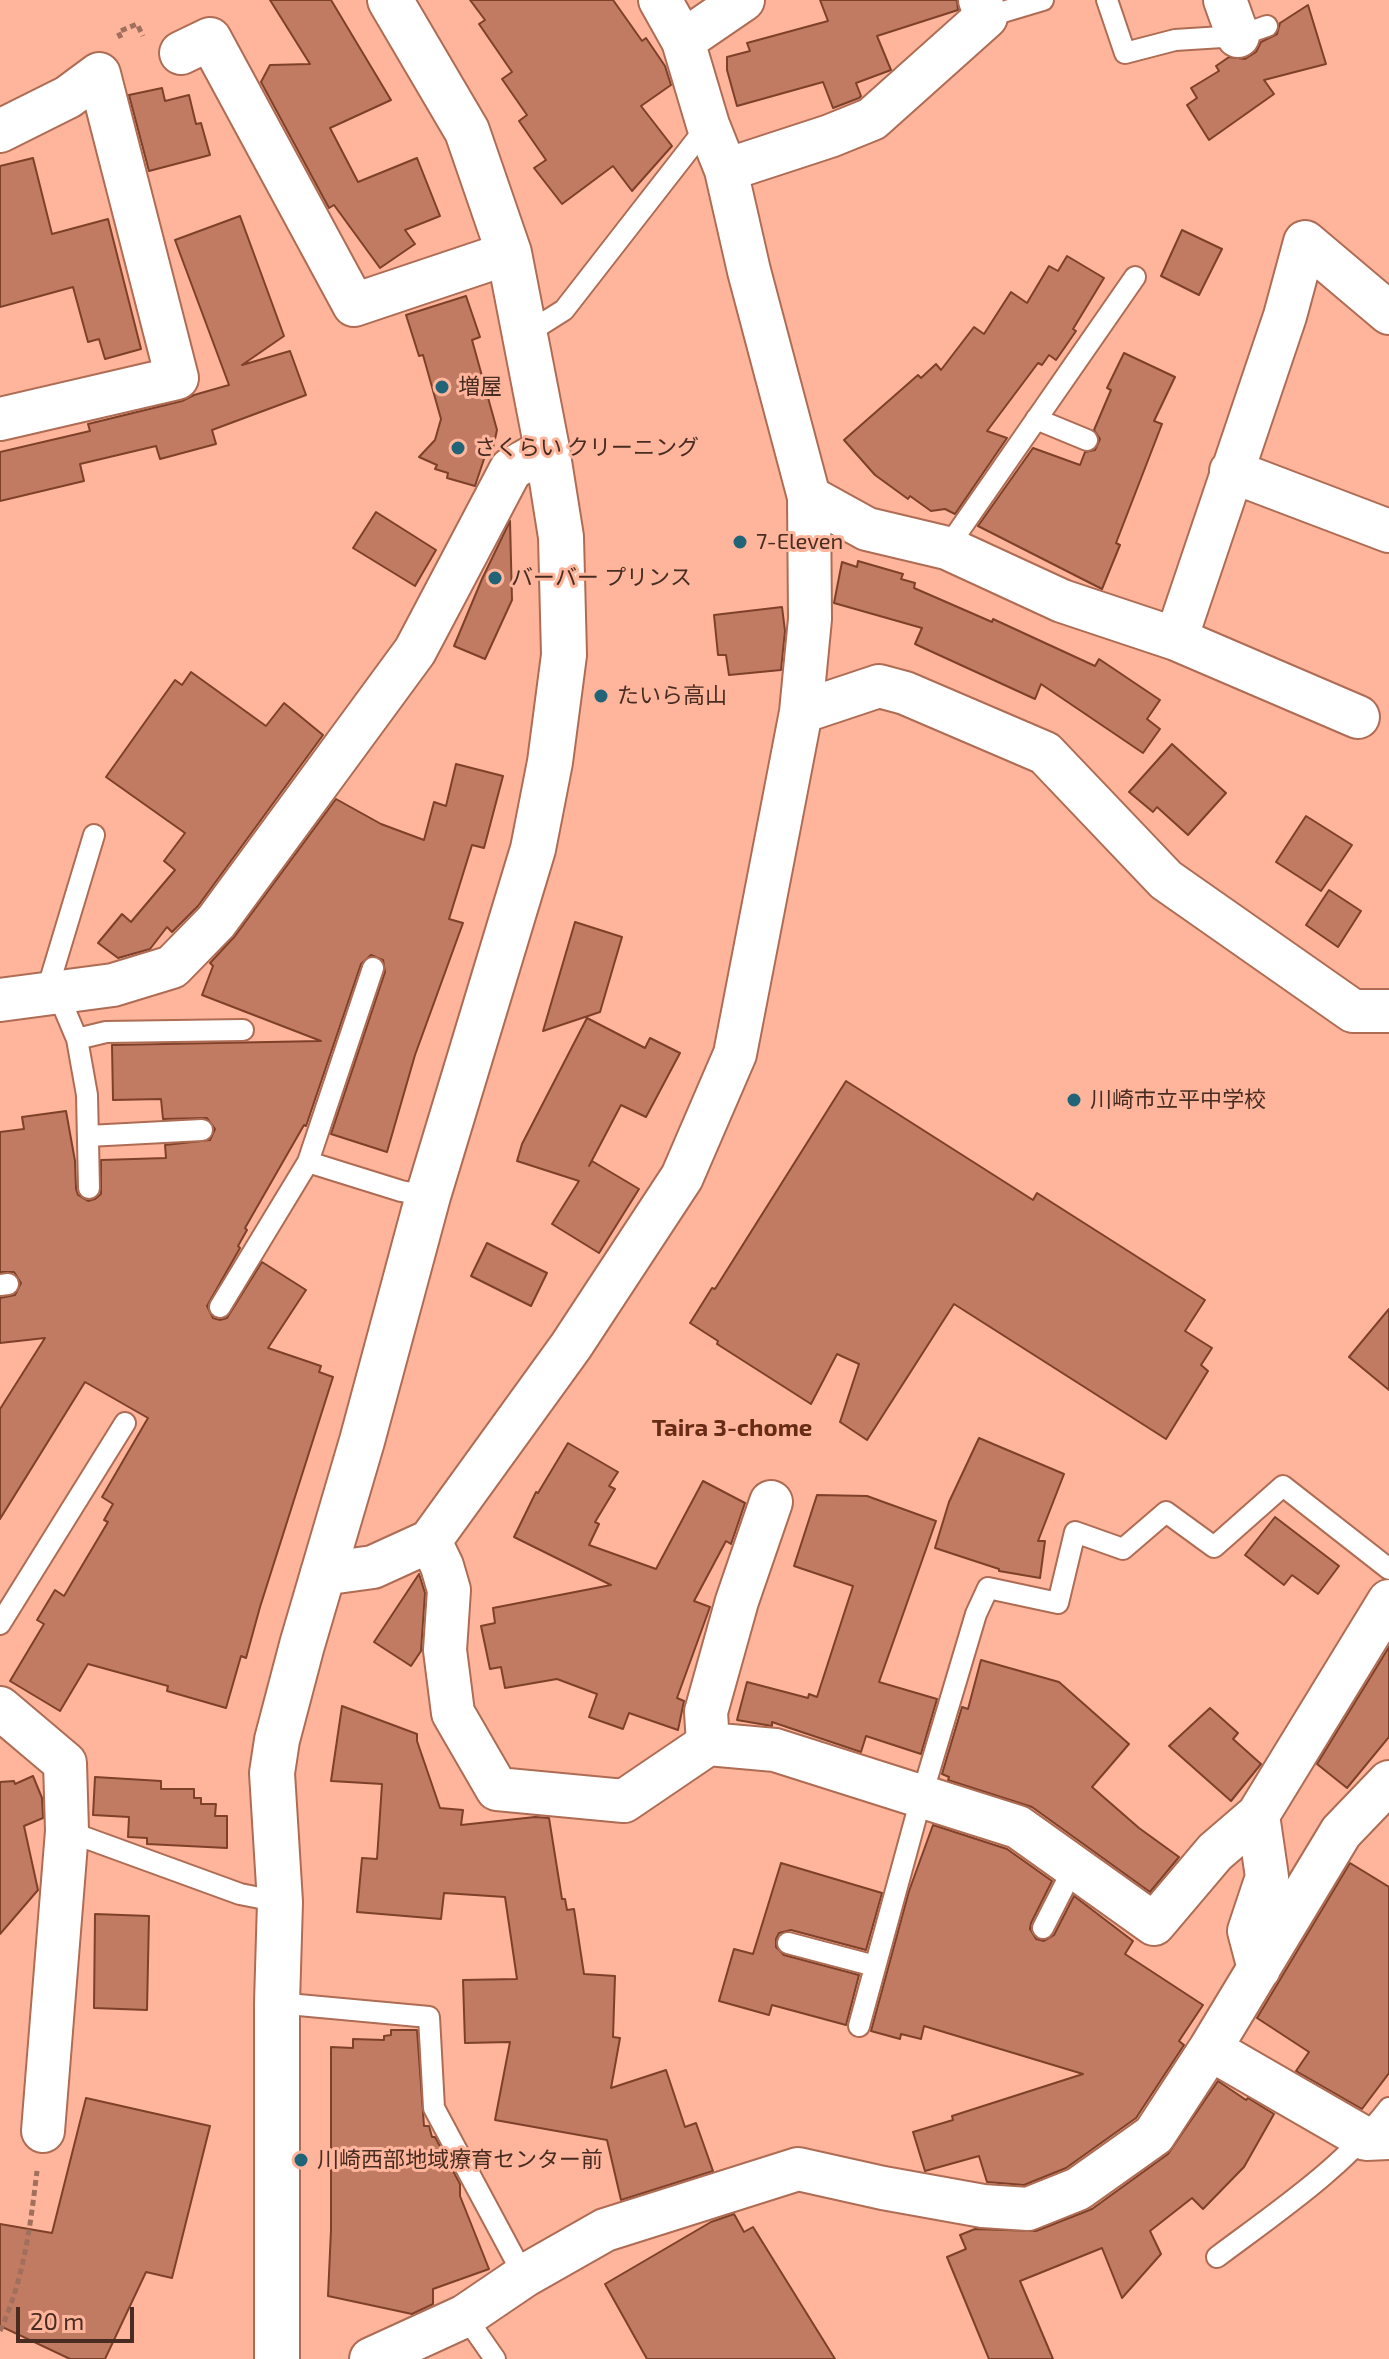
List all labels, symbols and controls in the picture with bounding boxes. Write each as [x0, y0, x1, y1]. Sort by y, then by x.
place label: 増屋 [458, 374, 502, 400]
marker: 増屋 [433, 378, 451, 396]
place label: さくらい クリーニング [474, 435, 699, 461]
marker: さくらい クリーニング [449, 439, 467, 457]
place label: 7-Eleven [756, 529, 843, 555]
marker: 7-Eleven [731, 533, 749, 551]
place label: バーバー プリンス [511, 565, 692, 591]
marker: バーバー プリンス [486, 569, 504, 587]
place label: たいら高山 [617, 683, 727, 709]
marker: たいら高山 [592, 687, 610, 705]
place label: 川崎市立平中学校 [1090, 1087, 1266, 1113]
marker: 川崎市立平中学校 [1065, 1091, 1083, 1109]
district label: Taira 3-chome [652, 1414, 812, 1442]
place label: 川崎西部地域療育センター前 [317, 2147, 603, 2173]
marker: 川崎西部地域療育センター前 [292, 2151, 310, 2169]
scale bar [20, 2291, 138, 2341]
text: 20 m [30, 2306, 84, 2335]

